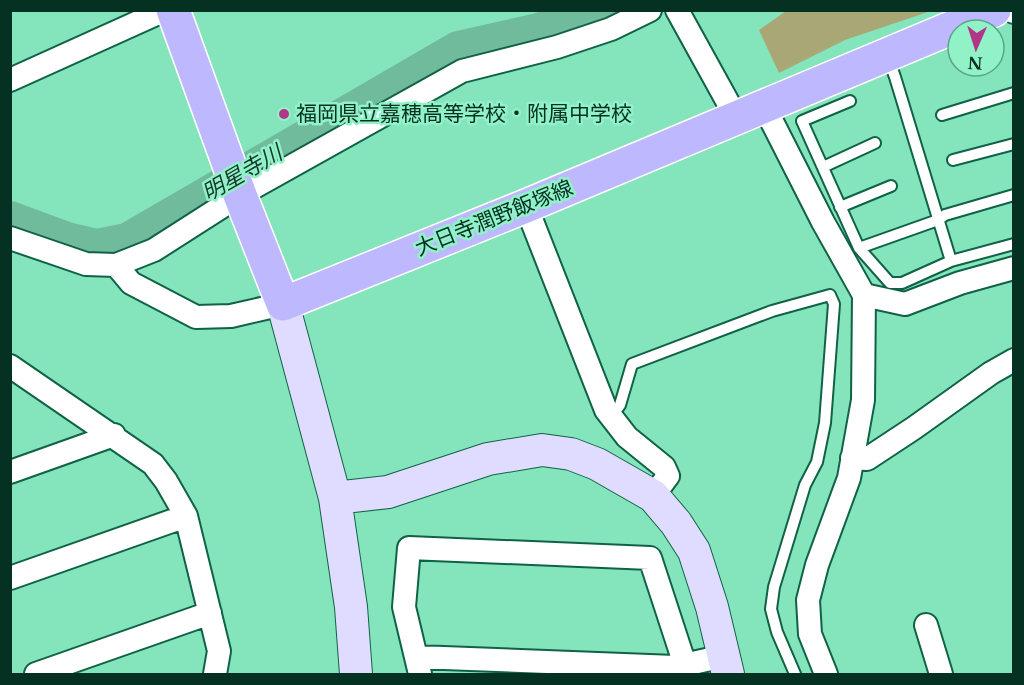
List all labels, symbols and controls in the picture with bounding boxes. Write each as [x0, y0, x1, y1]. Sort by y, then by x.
north arrow [946, 18, 1006, 78]
text: N [967, 53, 983, 73]
place label: 福岡県立嘉穂高等学校・附属中学校 [296, 101, 632, 127]
marker: 福岡県立嘉穂高等学校・附属中学校 [277, 107, 291, 121]
water label: 明星寺川 [197, 138, 289, 207]
street label: 大日寺潤野飯塚線 [411, 174, 577, 262]

